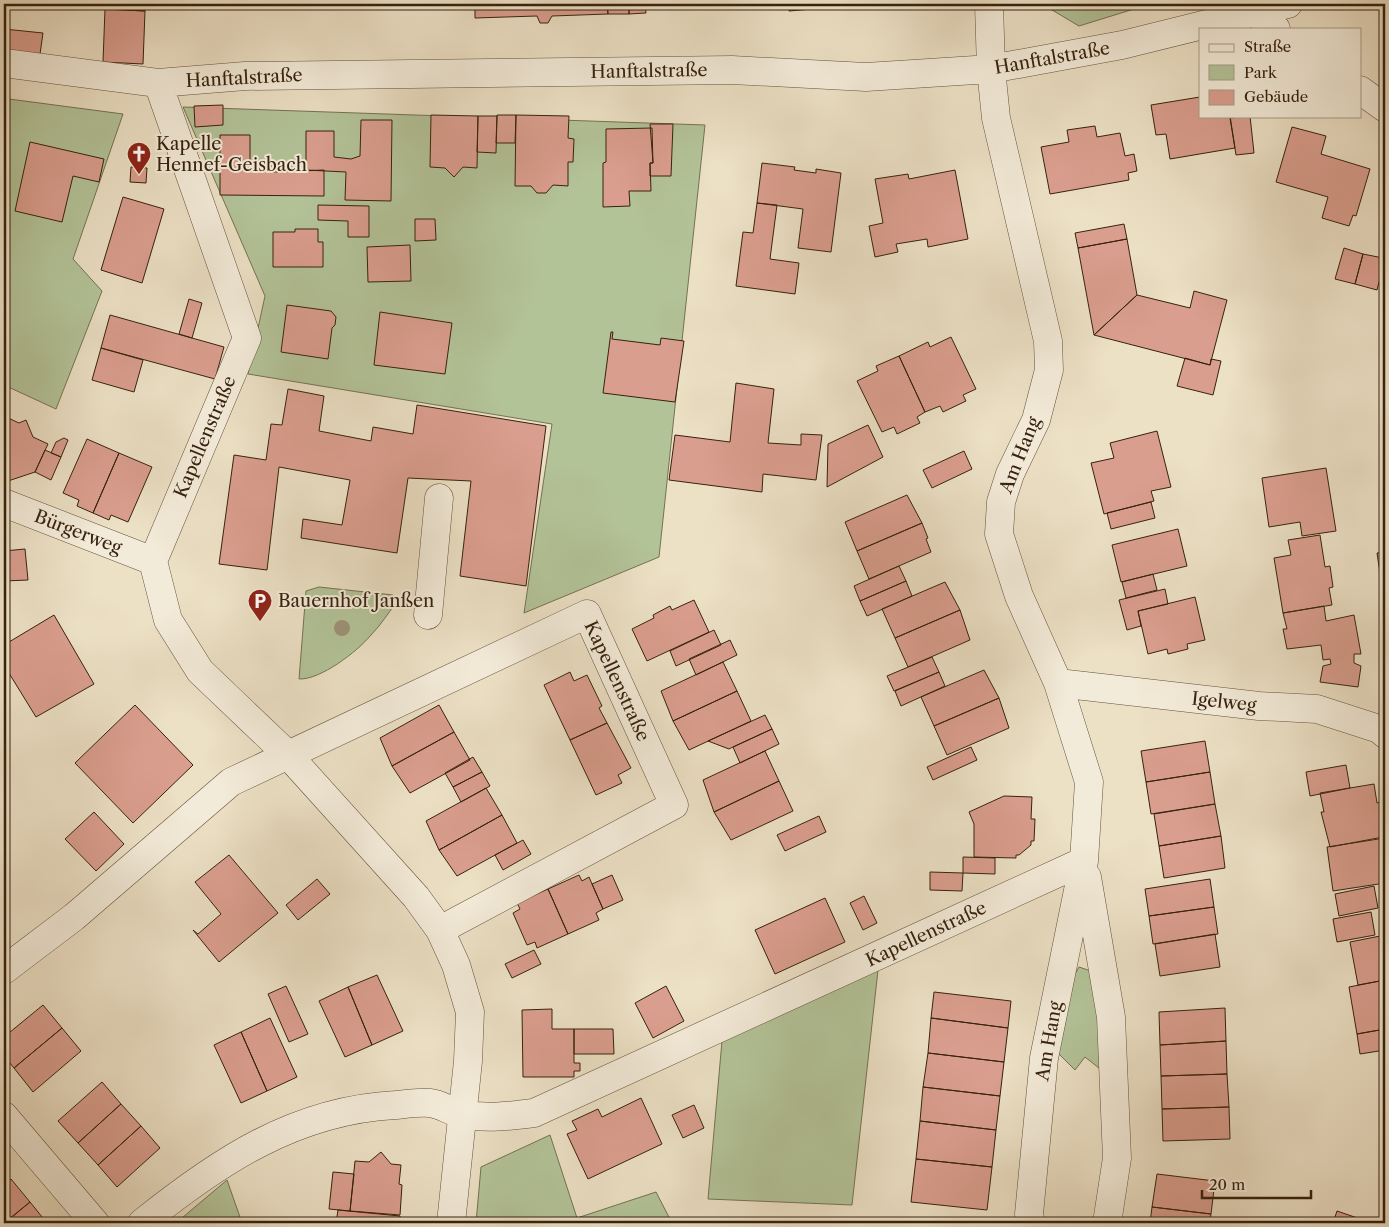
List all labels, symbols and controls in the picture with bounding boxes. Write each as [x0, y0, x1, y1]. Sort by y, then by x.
legend [1199, 28, 1362, 118]
street label: Hanftalstraße [992, 37, 1112, 79]
text: Straße [1244, 37, 1291, 56]
street label: Hanftalstraße [590, 59, 708, 83]
text: Park [1244, 63, 1278, 82]
street label: Hanftalstraße [185, 64, 303, 92]
text: Gebäude [1244, 87, 1308, 106]
place label: Kapelle Hennef-Geisbach [156, 133, 307, 176]
church icon: Kapelle Hennef-Geisbach [126, 141, 152, 175]
street label: Kapellenstraße [169, 373, 241, 501]
street label: Am Hang [994, 413, 1045, 497]
street label: Bürgerweg [31, 505, 125, 559]
parking icon: Bauernhof Janßen [247, 588, 273, 622]
place label: Bauernhof Janßen [278, 590, 434, 612]
street label: Kapellenstraße [579, 617, 655, 745]
street label: Igelweg [1190, 688, 1258, 716]
street label: Kapellenstraße [862, 896, 990, 972]
street label: Am Hang [1031, 999, 1067, 1084]
scale bar [1202, 1167, 1310, 1199]
text: 20 m [1209, 1175, 1245, 1194]

